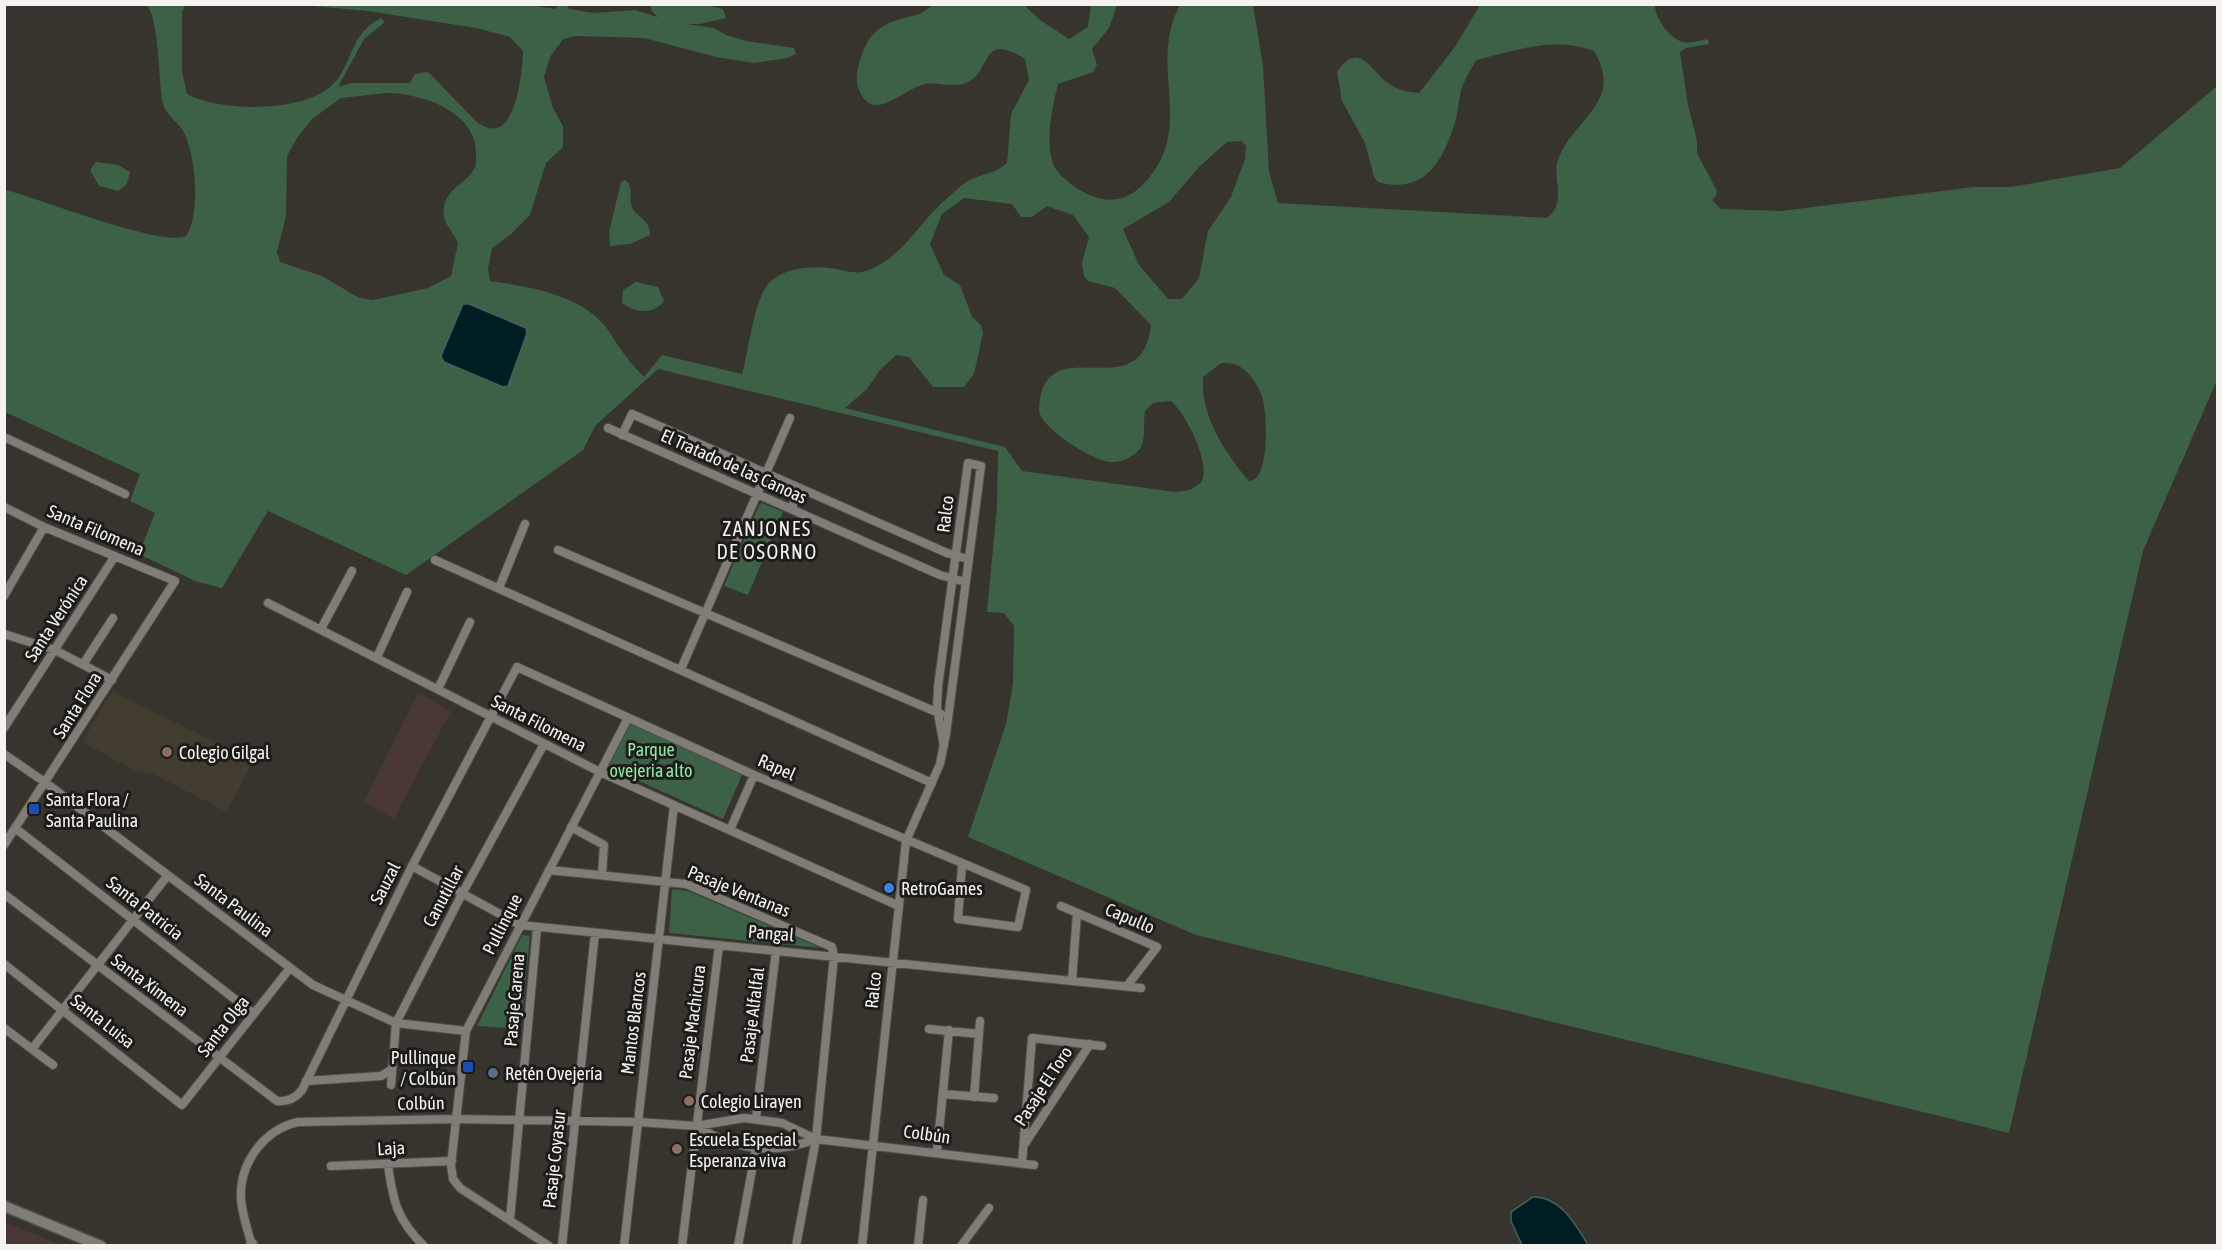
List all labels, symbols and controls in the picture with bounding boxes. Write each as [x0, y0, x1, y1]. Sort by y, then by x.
street label: El Tratado de las Canoas [658, 424, 810, 508]
street label: Ralco [932, 494, 958, 534]
street label: Santa Filomena [44, 500, 148, 560]
district label: ZANJONES DE OSORNO [716, 517, 818, 563]
street label: Santa Verónica [20, 571, 92, 665]
street label: Santa Flora [48, 668, 106, 742]
street label: Santa Filomena [488, 690, 590, 756]
park label: Parque ovejeria alto [610, 739, 692, 781]
place label: Colegio Gilgal [179, 742, 270, 763]
marker: Colegio Gilgal [160, 745, 174, 759]
street label: Rapel [755, 750, 799, 785]
place label: Santa Flora / Santa Paulina [46, 789, 138, 831]
marker: Santa Flora / Santa Paulina [27, 802, 41, 816]
street label: Sauzal [366, 858, 405, 907]
street label: Canutillar [418, 861, 468, 930]
street label: Pasaje Ventanas [685, 861, 793, 921]
street label: Santa Paulina [191, 869, 277, 941]
street label: Santa Patricia [103, 872, 187, 944]
place label: RetroGames [901, 878, 983, 899]
marker: RetroGames [882, 881, 896, 895]
street label: Pullinque [478, 890, 526, 958]
street label: Capullo [1102, 898, 1158, 938]
street label: Pangal [747, 921, 795, 945]
street label: Santa Ximena [107, 949, 193, 1021]
street label: Pasaje Carena [499, 953, 529, 1047]
street label: Pasaje Machicura [675, 964, 709, 1080]
street label: Pasaje Alfalfal [736, 966, 768, 1064]
street label: Mantos Blancos [616, 970, 650, 1076]
street label: Ralco [861, 970, 885, 1010]
street label: Santa Luisa [67, 990, 139, 1052]
street label: Santa Olga [193, 991, 253, 1061]
street label: Pasaje El Toro [1010, 1042, 1076, 1130]
place label: Pullinque / Colbún [391, 1047, 456, 1089]
marker: Pullinque / Colbún [461, 1060, 475, 1074]
place label: Retén Ovejería [505, 1063, 603, 1084]
marker: Retén Ovejería [486, 1066, 500, 1080]
place label: Colegio Lirayen [701, 1091, 802, 1112]
street label: Colbún [397, 1092, 445, 1114]
marker: Colegio Lirayen [682, 1094, 696, 1108]
street label: Pasaje Coyasur [538, 1108, 570, 1209]
street label: Colbún [902, 1120, 952, 1148]
place label: Escuela Especial Esperanza viva [689, 1129, 797, 1171]
street label: Laja [377, 1137, 405, 1159]
marker: Escuela Especial Esperanza viva [670, 1142, 684, 1156]

